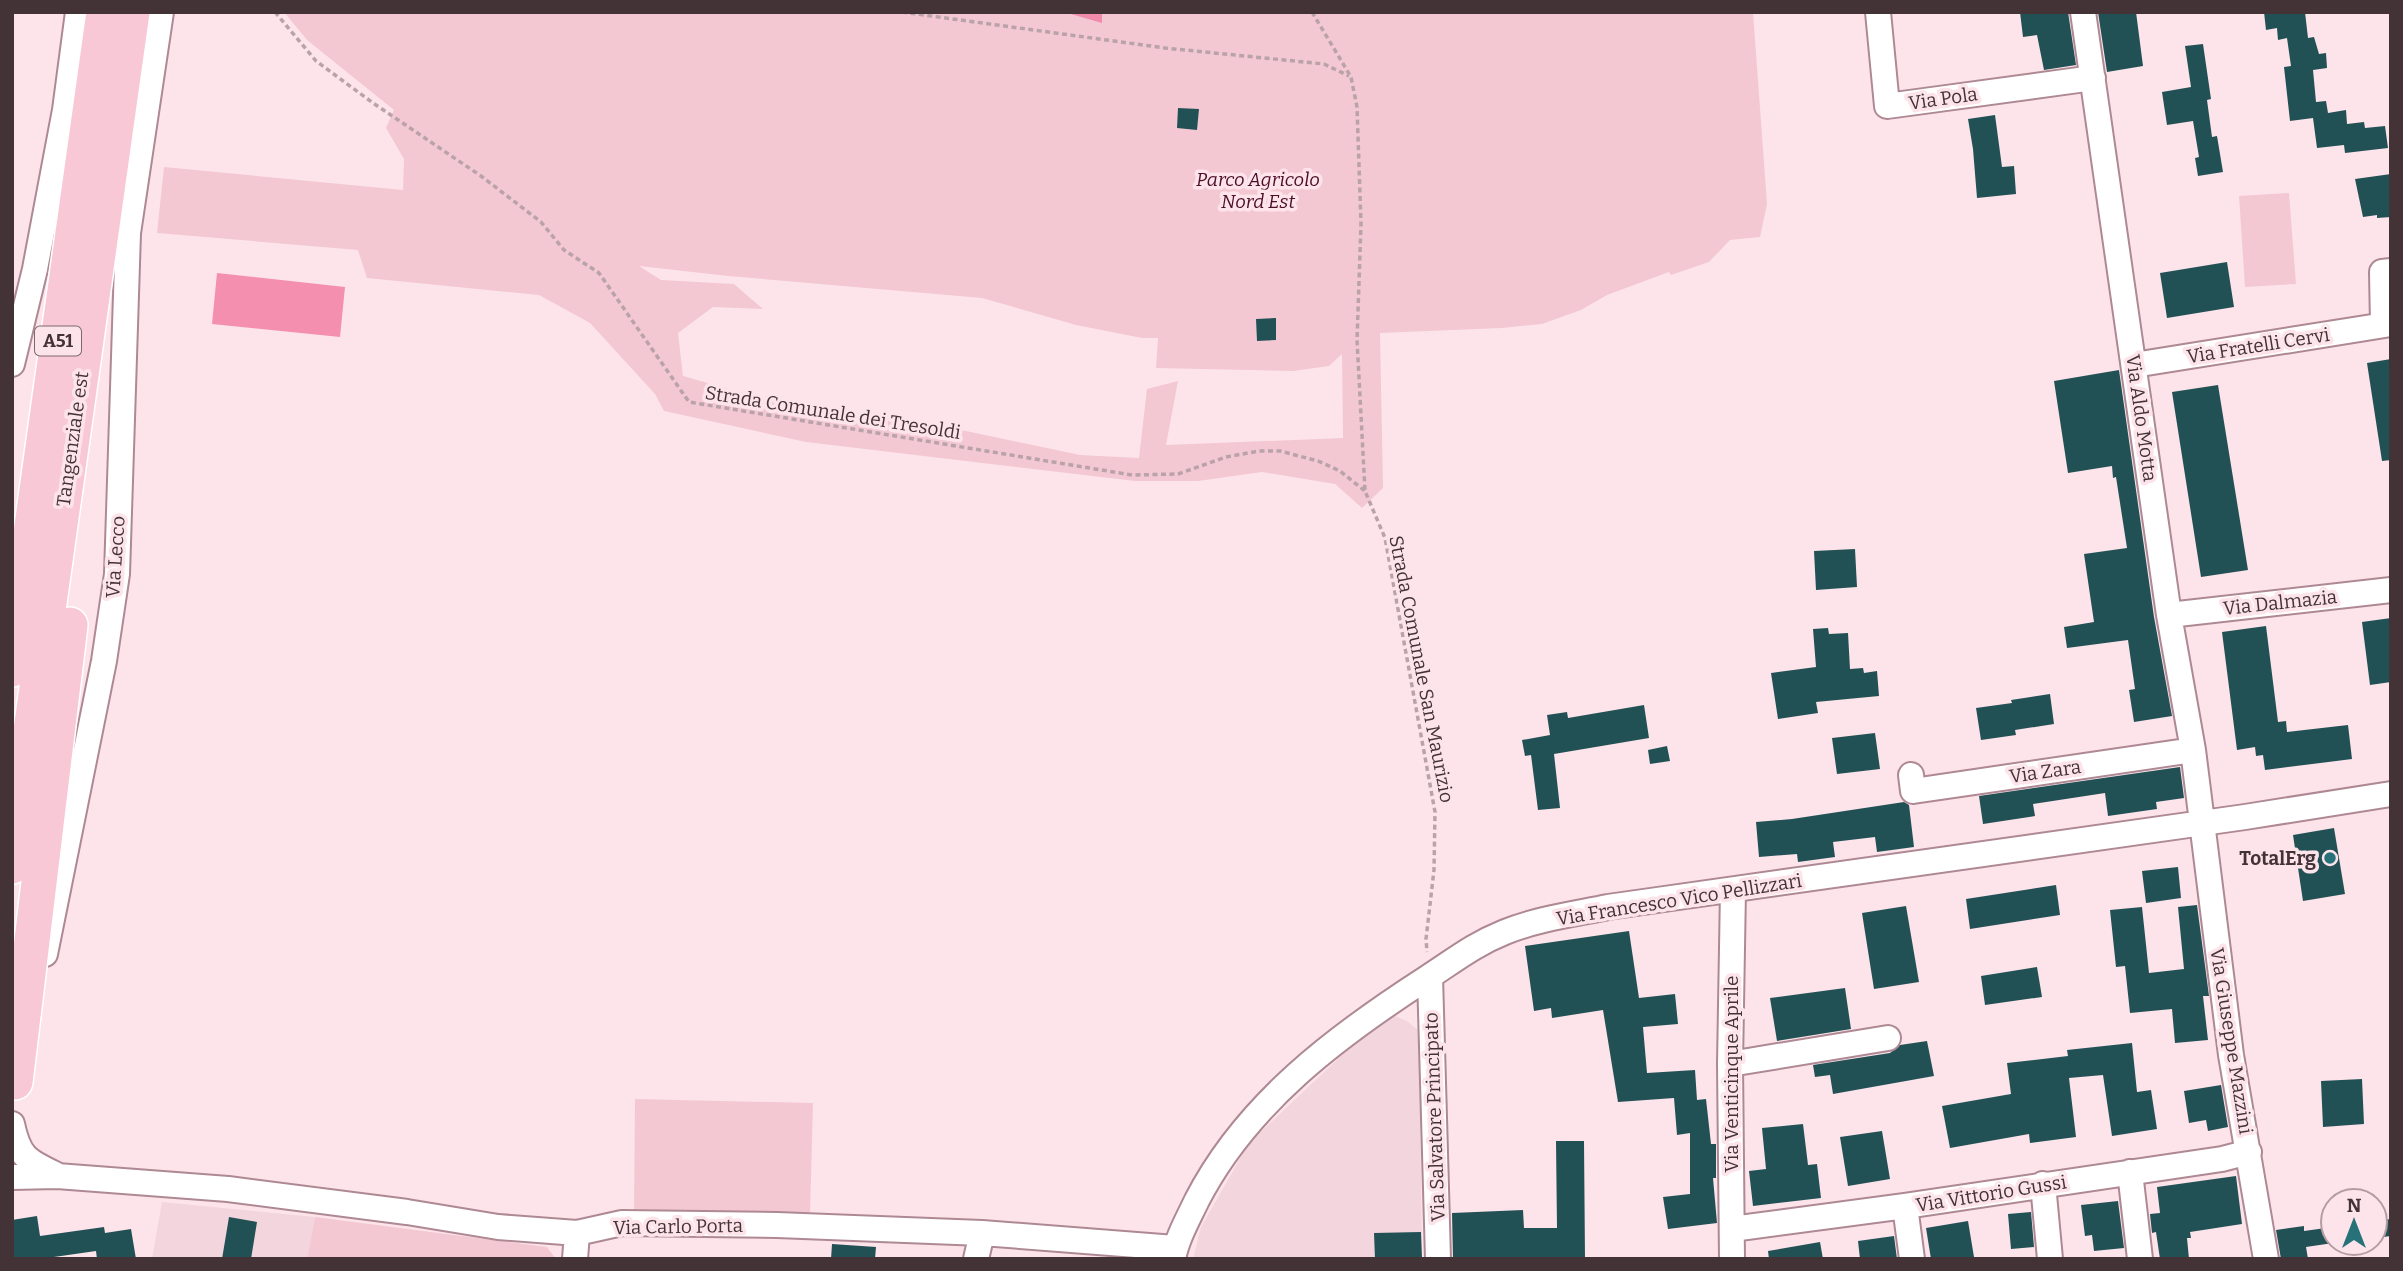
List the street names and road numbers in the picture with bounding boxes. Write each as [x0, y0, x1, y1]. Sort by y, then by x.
street label: Via Pola [1907, 82, 1980, 115]
street label: Via Fratelli Cervi [2185, 323, 2331, 368]
road number: A51 [35, 326, 81, 356]
street label: Via Aldo Motta [2121, 353, 2162, 484]
street label: Tangenziale est [52, 370, 93, 508]
street label: Strada Comunale dei Tresoldi [703, 381, 963, 444]
street label: Via Lecco [101, 515, 130, 599]
street label: Strada Comunale San Maurizio [1384, 534, 1459, 805]
street label: Via Dalmazia [2222, 585, 2339, 620]
street label: Via Zara [2008, 755, 2083, 788]
street label: Via Francesco Vico Pellizzari [1555, 869, 1804, 930]
street label: Via Giuseppe Mazzini [2205, 946, 2258, 1136]
street label: Via Venticinque Aprile [1720, 976, 1743, 1172]
street label: Via Salvatore Principato [1419, 1012, 1450, 1222]
street label: Via Vittorio Gussi [1914, 1170, 2068, 1217]
street label: Via Carlo Porta [613, 1214, 744, 1239]

